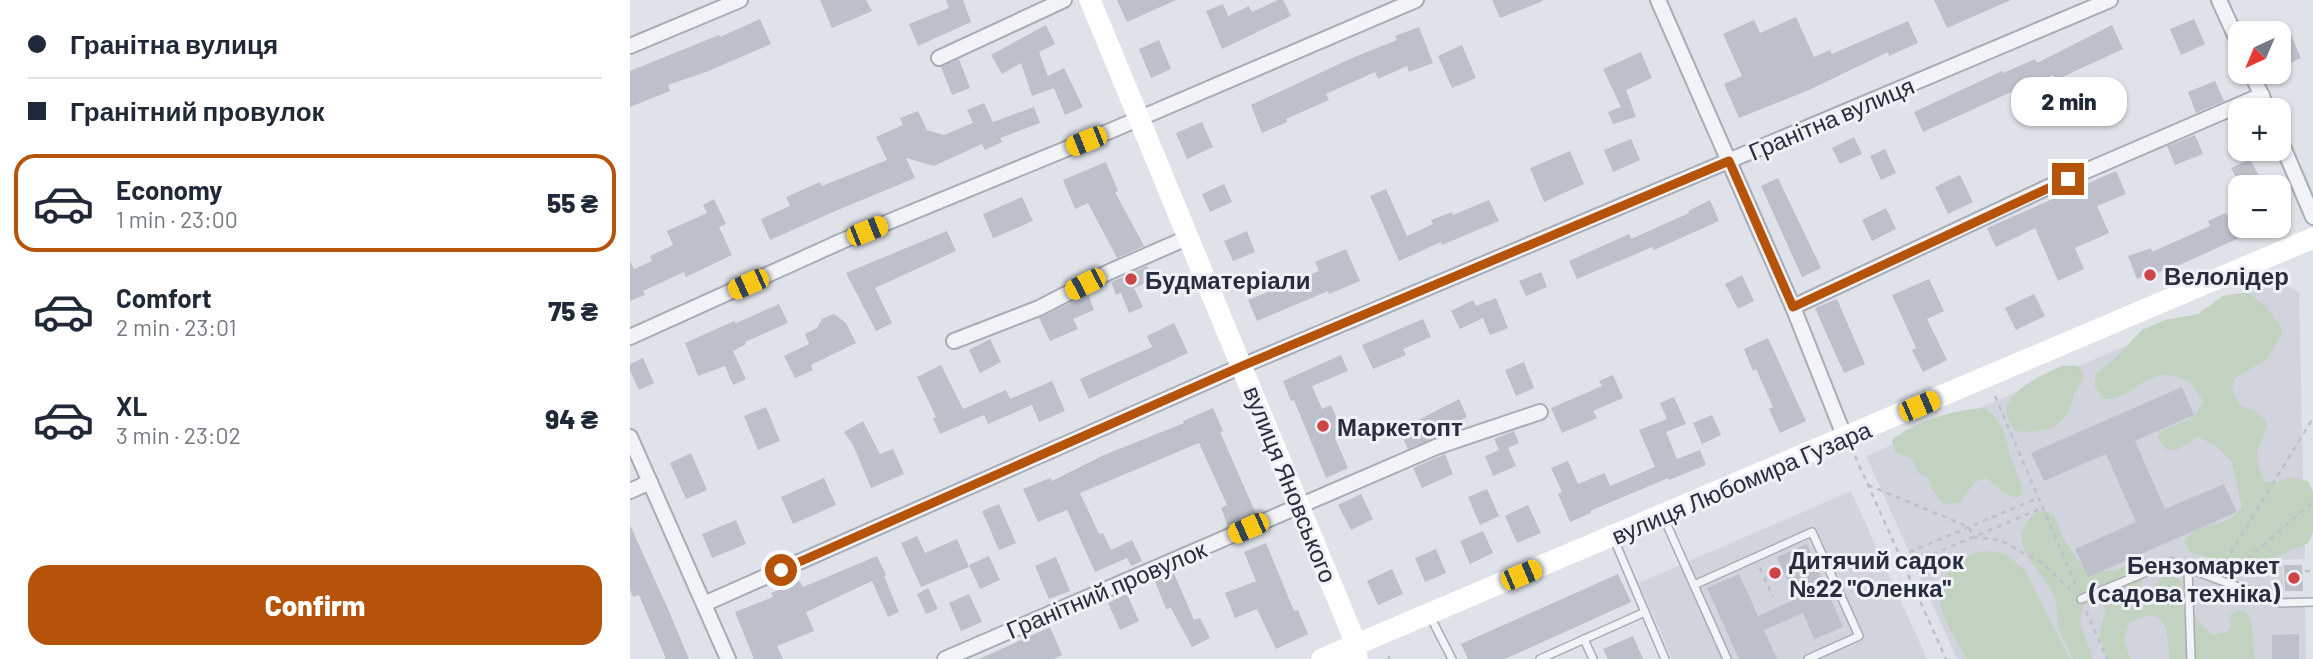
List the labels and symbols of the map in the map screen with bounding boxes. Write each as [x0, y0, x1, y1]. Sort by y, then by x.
north arrow [2228, 21, 2291, 84]
street label: Гранітна вулиця [1744, 70, 1918, 166]
callout: 2 min [2010, 78, 2126, 127]
car [1063, 123, 1110, 159]
route end [2052, 163, 2084, 195]
car [844, 213, 891, 249]
place label: Велолідер [2164, 261, 2289, 290]
car [1062, 265, 1109, 303]
place label: Будматеріали [1145, 265, 1310, 294]
car [725, 266, 772, 302]
marker: Велолідер [2142, 267, 2158, 283]
marker: Будматеріали [1123, 271, 1139, 287]
street label: вулиця Яновського [1238, 382, 1344, 586]
car [1896, 388, 1943, 424]
place label: Маркетопт [1337, 412, 1463, 441]
street label: вулиця Любомира Гузара [1607, 414, 1876, 550]
marker: Маркетопт [1315, 418, 1331, 434]
car [1225, 510, 1272, 546]
street label: Гранітний провулок [1002, 534, 1211, 644]
place label: Дитячий садок №22 "Оленка" [1789, 545, 1965, 602]
place label: Бензомаркет (садова техніка) [2088, 550, 2281, 607]
route start [765, 554, 797, 586]
car [1498, 557, 1545, 593]
marker: Дитячий садок №22 "Оленка" [1767, 565, 1783, 581]
marker: Бензомаркет (садова техніка) [2286, 570, 2302, 586]

